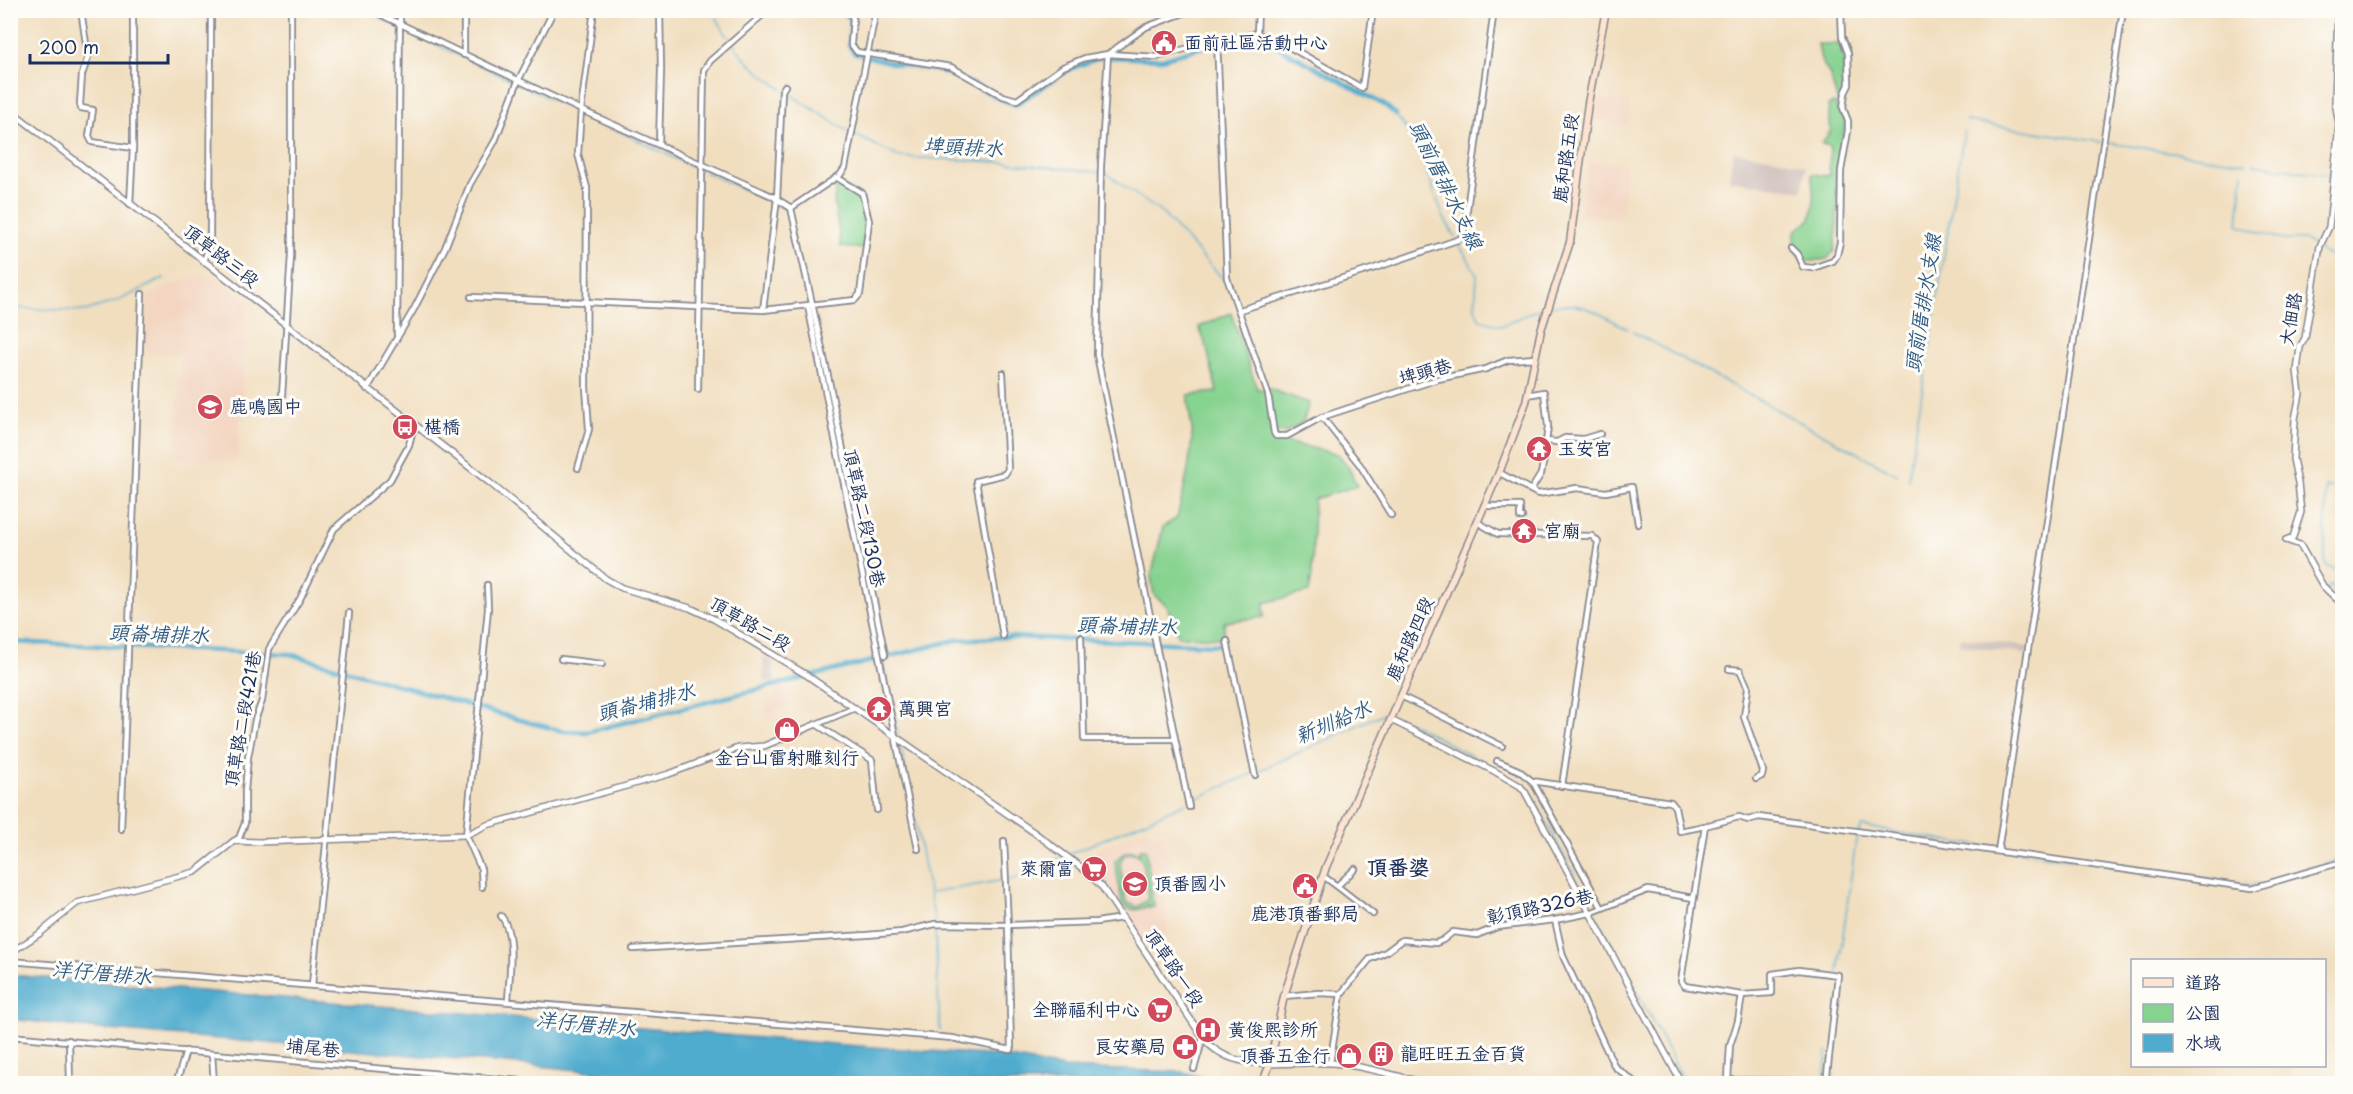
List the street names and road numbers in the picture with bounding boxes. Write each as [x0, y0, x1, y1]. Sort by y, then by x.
street label: 鹿和路五段 [1545, 111, 1584, 204]
street label: 頂草路三段 [178, 216, 266, 293]
street label: 大佃路 [2272, 290, 2308, 348]
street label: 埤頭巷 [1395, 351, 1454, 391]
street label: 頂草路二段130巷 [838, 446, 893, 590]
street label: 頂草路二段 [705, 589, 796, 657]
street label: 鹿和路四段 [1378, 592, 1439, 685]
street label: 頂草路二段421巷 [216, 648, 267, 789]
street label: 彰頂路326巷 [1484, 881, 1595, 930]
street label: 頂草路一段 [1139, 922, 1212, 1012]
street label: 埔尾巷 [285, 1030, 341, 1063]

